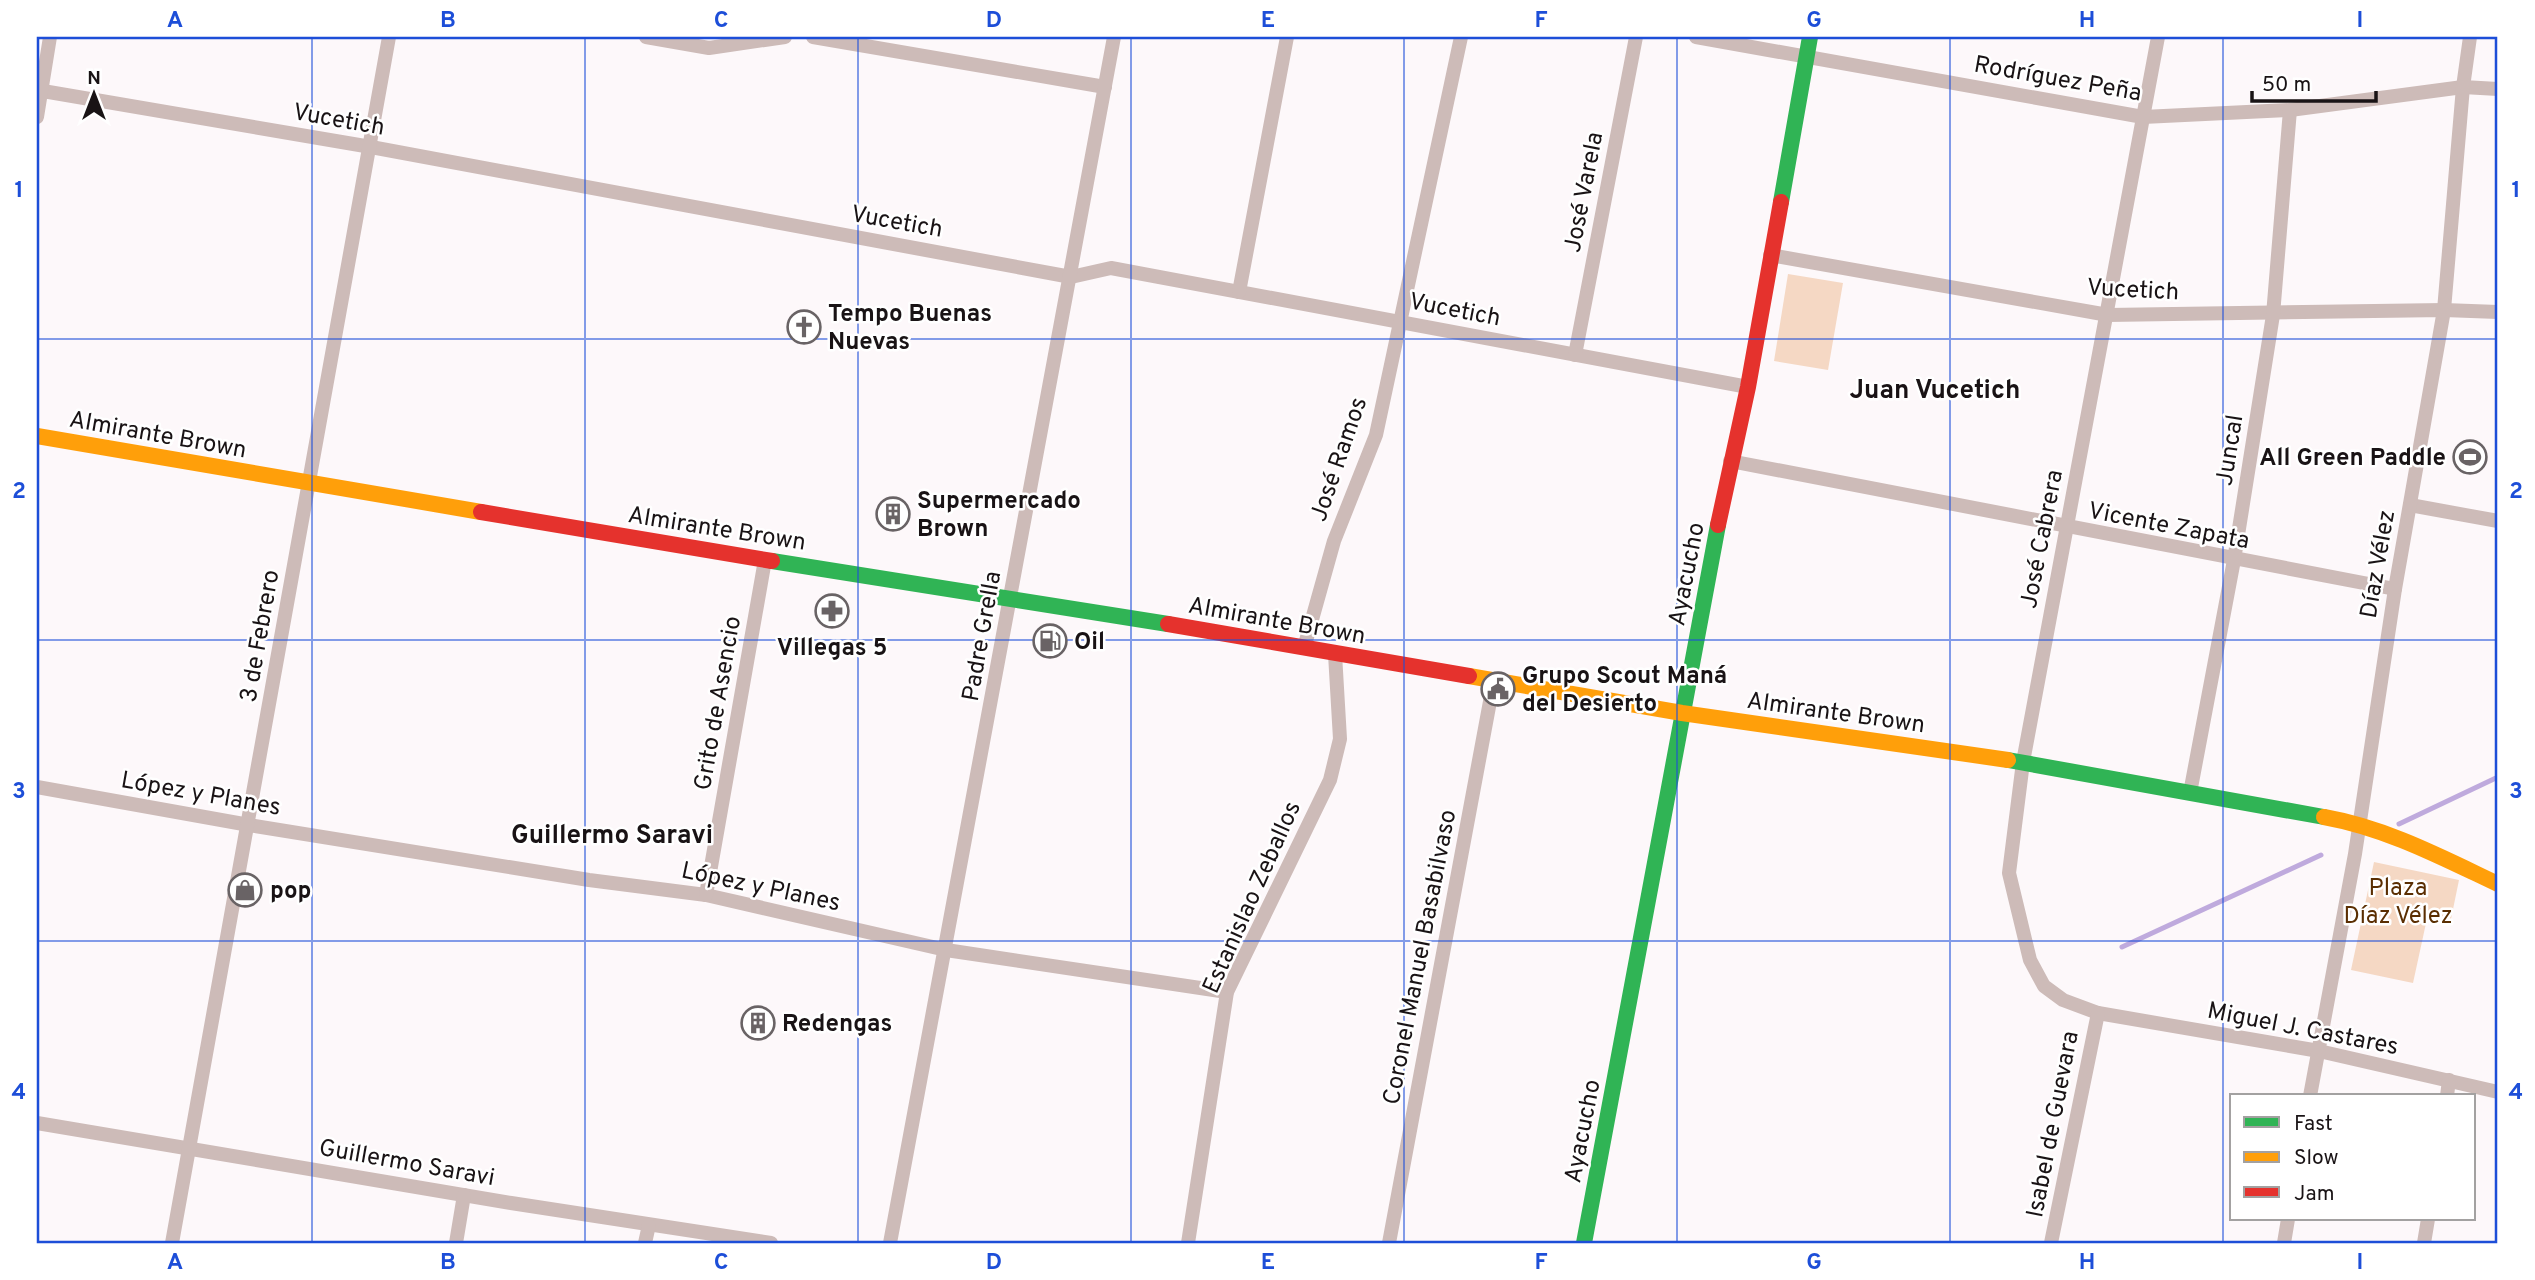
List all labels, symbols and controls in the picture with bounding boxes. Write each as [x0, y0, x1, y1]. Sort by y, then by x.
text: A [167, 7, 183, 36]
text: B [440, 7, 456, 36]
text: C [714, 7, 728, 36]
text: D [986, 7, 1002, 36]
text: E [1261, 7, 1275, 36]
text: F [1534, 7, 1548, 36]
text: G [1806, 7, 1822, 36]
text: H [2079, 7, 2095, 36]
text: I [2357, 7, 2363, 36]
street label: Rodríguez Peña [1971, 50, 2144, 109]
north arrow [60, 60, 130, 130]
scale bar [2252, 60, 2376, 104]
text: N [87, 67, 101, 91]
text: 50 m [2262, 72, 2311, 99]
street label: Vucetich [290, 98, 387, 144]
street label: José Varela [1559, 129, 1611, 255]
text: 1 [14, 177, 24, 206]
text: 1 [2511, 177, 2521, 206]
street label: Vucetich [848, 200, 945, 246]
street label: Vucetich [2086, 274, 2180, 308]
street label: Vucetich [1406, 287, 1503, 335]
place label: Tempo Buenas Nuevas [828, 300, 992, 358]
church icon: Tempo Buenas Nuevas [785, 308, 823, 346]
district label: Juan Vucetich [1850, 375, 2020, 408]
street label: José Ramos [1305, 394, 1375, 526]
street label: Almirante Brown [67, 406, 249, 466]
street label: Juncal [2211, 413, 2251, 488]
sports icon: All Green Paddle [2451, 438, 2489, 476]
place label: All Green Paddle [2259, 444, 2446, 474]
street label: José Cabrera [2015, 467, 2071, 611]
text: 2 [12, 478, 26, 507]
text: 2 [2509, 478, 2523, 507]
place label: Supermercado Brown [917, 487, 1081, 545]
building icon: Supermercado Brown [874, 495, 912, 533]
street label: Vicente Zapata [2085, 497, 2252, 557]
street label: Almirante Brown [626, 501, 808, 559]
street label: Díaz Vélez [2355, 508, 2403, 621]
street label: Ayacucho [1663, 520, 1713, 629]
street label: 3 de Febrero [235, 568, 287, 705]
street label: Padre Grella [957, 569, 1009, 704]
pharmacy icon: Villegas 5 [813, 592, 851, 630]
street label: Almirante Brown [1186, 592, 1368, 652]
street label: Grito de Asencio [689, 614, 749, 793]
fuel station icon: Oil [1031, 622, 1069, 660]
place label: Oil [1074, 628, 1105, 658]
place label: Villegas 5 [777, 634, 887, 664]
place label: Grupo Scout Maná del Desierto [1522, 662, 1727, 720]
public building icon: Grupo Scout Maná del Desierto [1479, 670, 1517, 708]
street label: Almirante Brown [1745, 687, 1927, 741]
street label: López y Planes [118, 766, 283, 824]
text: 3 [12, 778, 26, 807]
text: 3 [2509, 778, 2523, 807]
street label: Estanislao Zeballos [1197, 797, 1309, 999]
street label: Coronel Manuel Basabilvaso [1378, 807, 1464, 1107]
district label: Guillermo Saravi [511, 820, 713, 853]
street label: López y Planes [678, 856, 843, 919]
shop icon: pop [226, 871, 264, 909]
park label: Plaza Díaz Vélez [2343, 874, 2453, 932]
place label: pop [270, 877, 311, 907]
street label: Miguel J. Castares [2205, 997, 2401, 1063]
building icon: Redengas [739, 1004, 777, 1042]
place label: Redengas [782, 1010, 892, 1040]
street label: Isabel de Guevara [2021, 1029, 2087, 1220]
street label: Ayacucho [1559, 1077, 1609, 1186]
text: 4 [12, 1079, 26, 1108]
text: 4 [2509, 1079, 2523, 1108]
legend [2230, 1094, 2476, 1220]
text: Fast [2294, 1111, 2333, 1138]
street label: Guillermo Saravi [316, 1134, 497, 1194]
text: Slow [2294, 1145, 2339, 1172]
text: Jam [2294, 1181, 2335, 1208]
text: A [167, 1249, 183, 1278]
text: B [440, 1249, 456, 1278]
text: C [714, 1249, 728, 1278]
text: D [986, 1249, 1002, 1278]
text: E [1261, 1249, 1275, 1278]
text: F [1534, 1249, 1548, 1278]
text: G [1806, 1249, 1822, 1278]
text: H [2079, 1249, 2095, 1278]
text: I [2357, 1249, 2363, 1278]

